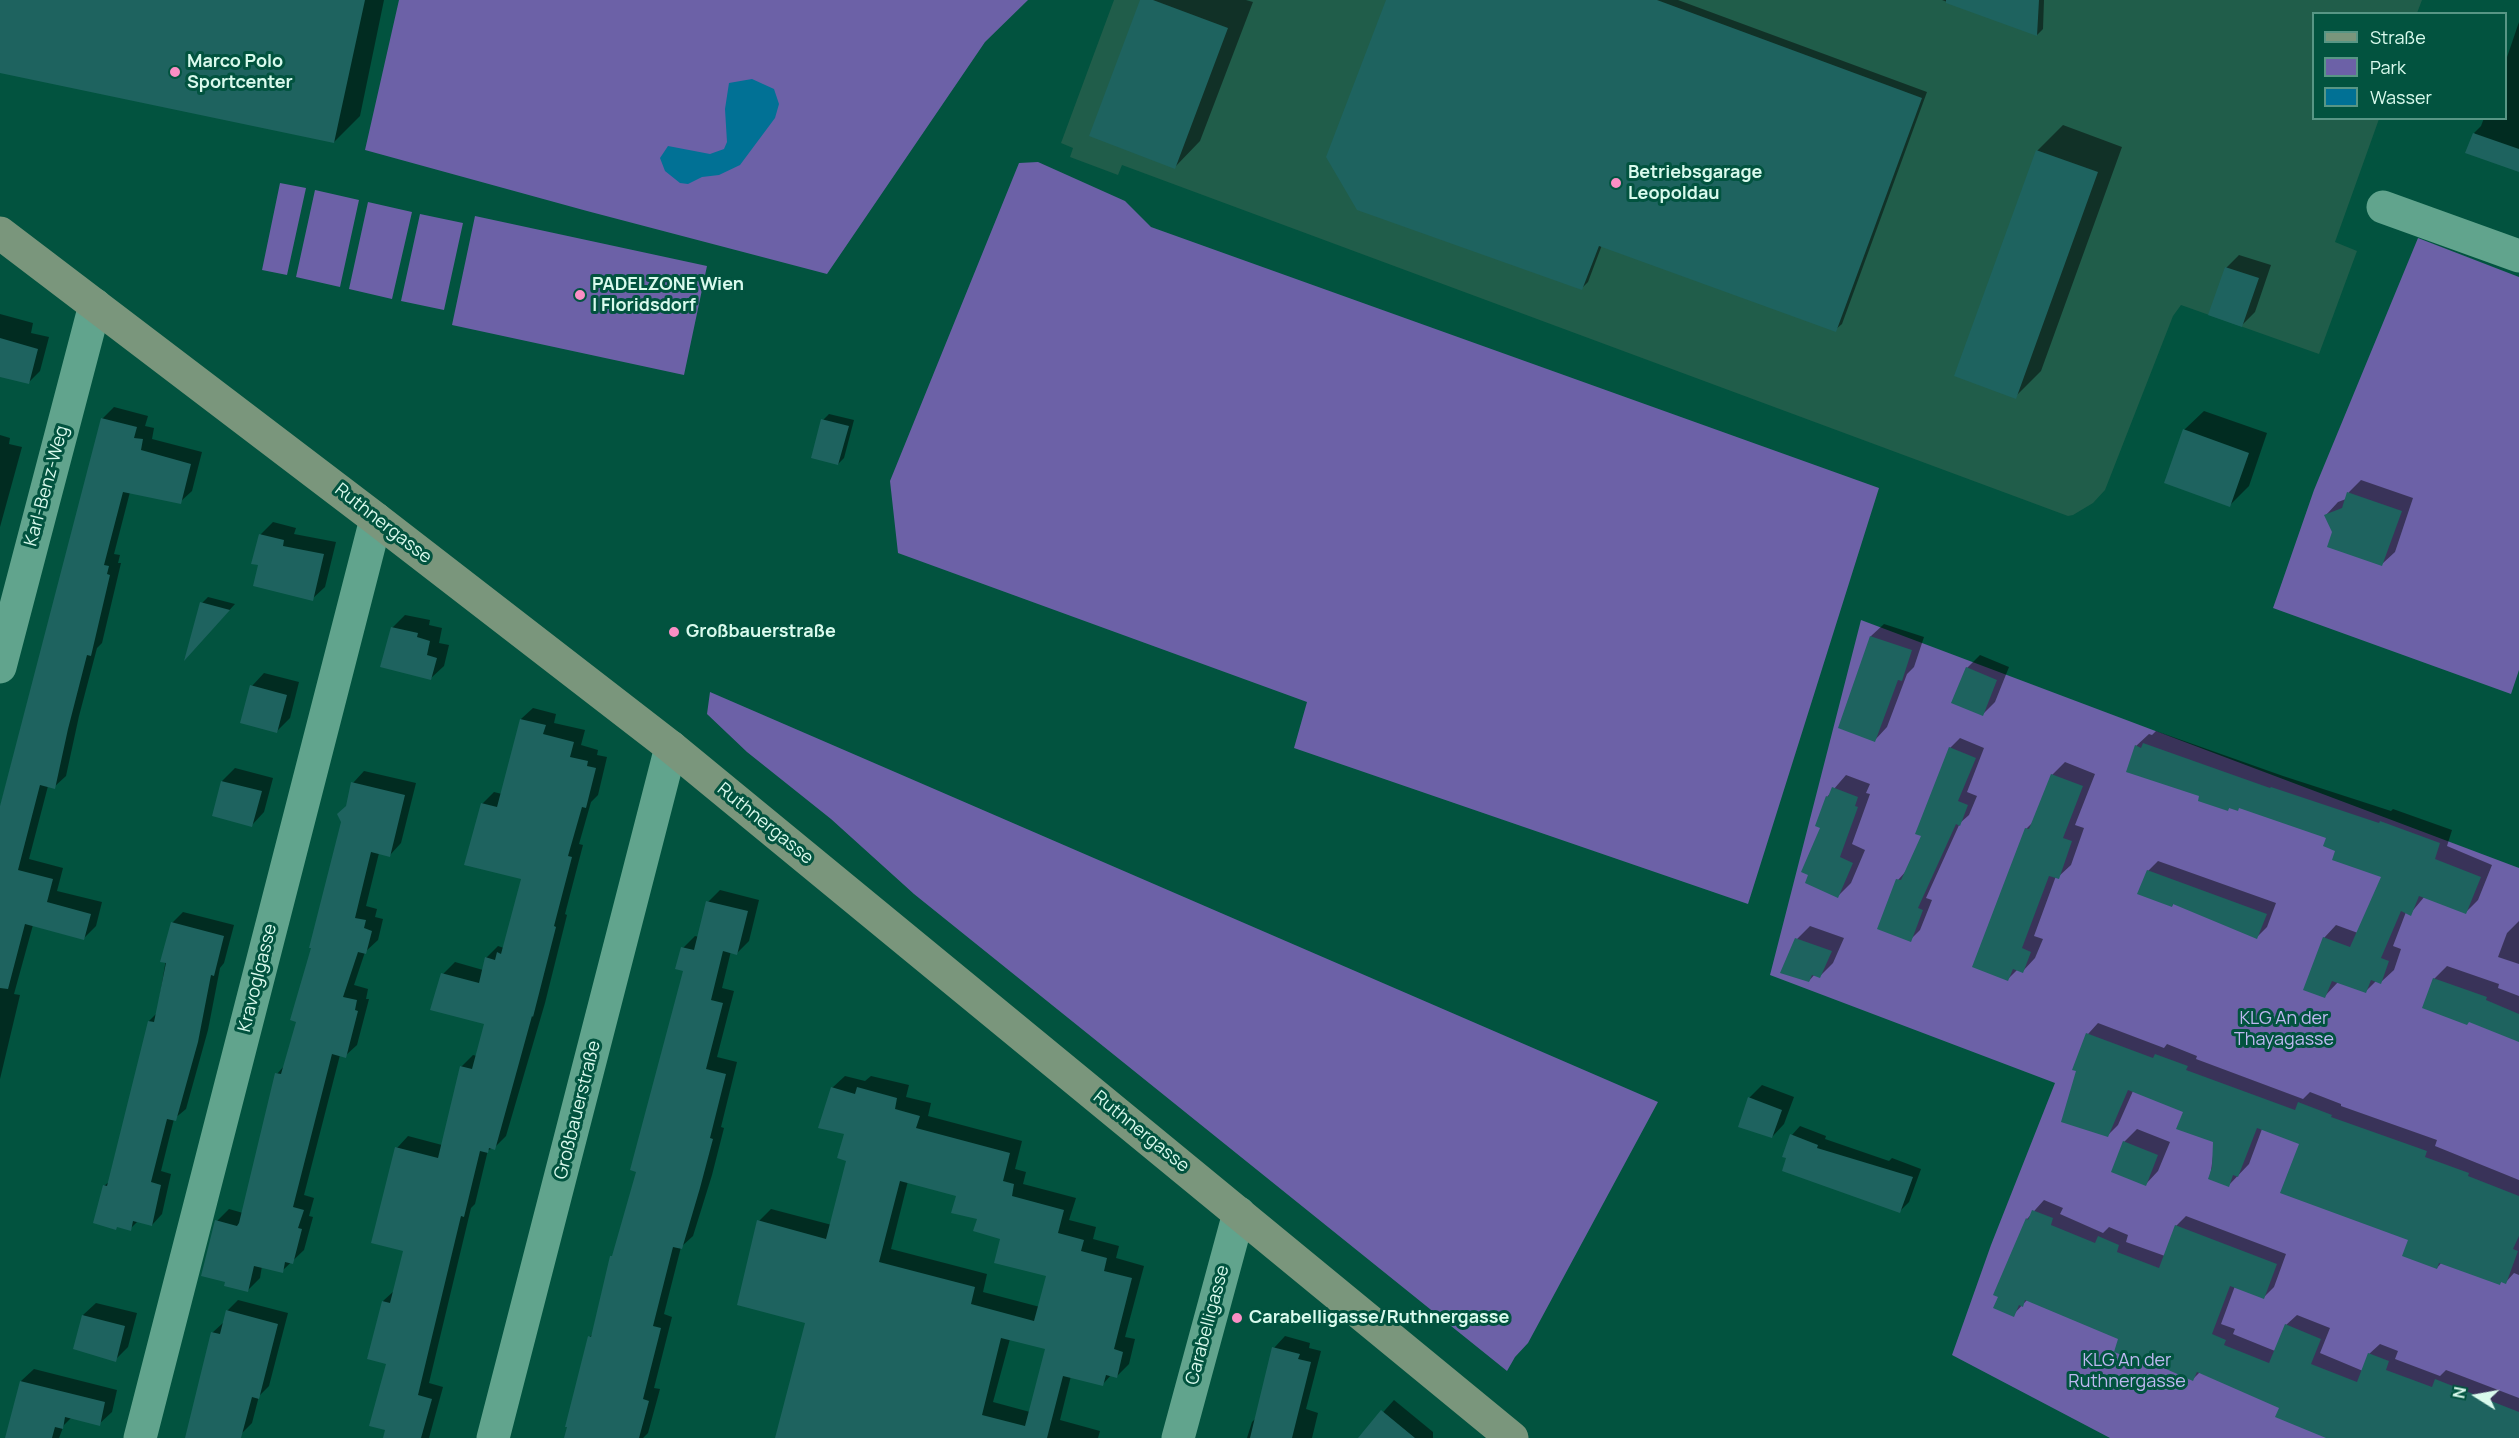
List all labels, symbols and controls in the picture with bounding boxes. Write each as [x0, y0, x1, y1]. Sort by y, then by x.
legend [2312, 12, 2507, 120]
text: Straße [2370, 25, 2426, 49]
place label: Marco Polo Sportcenter [187, 51, 293, 94]
text: Park [2370, 55, 2406, 79]
marker: Marco Polo Sportcenter [168, 65, 182, 79]
text: Wasser [2370, 85, 2432, 109]
place label: Betriebsgarage Leopoldau [1628, 162, 1762, 204]
marker: Betriebsgarage Leopoldau [1609, 176, 1623, 190]
place label: PADELZONE Wien | Floridsdorf [592, 274, 744, 316]
marker: PADELZONE Wien | Floridsdorf [573, 288, 587, 302]
street label: Karl-Benz-Weg [21, 423, 73, 549]
street label: Ruthnergasse [330, 479, 436, 569]
place label: Großbauerstraße [686, 621, 836, 643]
marker: Großbauerstraße [667, 625, 681, 639]
street label: Ruthnergasse [713, 779, 817, 869]
street label: Kravoglgasse [234, 922, 282, 1034]
park label: KLG An der Thayagasse [2234, 1008, 2334, 1050]
street label: Großbauerstraße [550, 1038, 606, 1182]
street label: Ruthnergasse [1089, 1087, 1193, 1177]
street label: Carabelligasse [1182, 1263, 1234, 1387]
place label: Carabelligasse/Ruthnergasse [1249, 1307, 1509, 1329]
marker: Carabelligasse/Ruthnergasse [1230, 1311, 1244, 1325]
park label: KLG An der Ruthnergasse [2068, 1350, 2186, 1392]
north arrow [2447, 1366, 2507, 1426]
text: N [2447, 1385, 2471, 1400]

